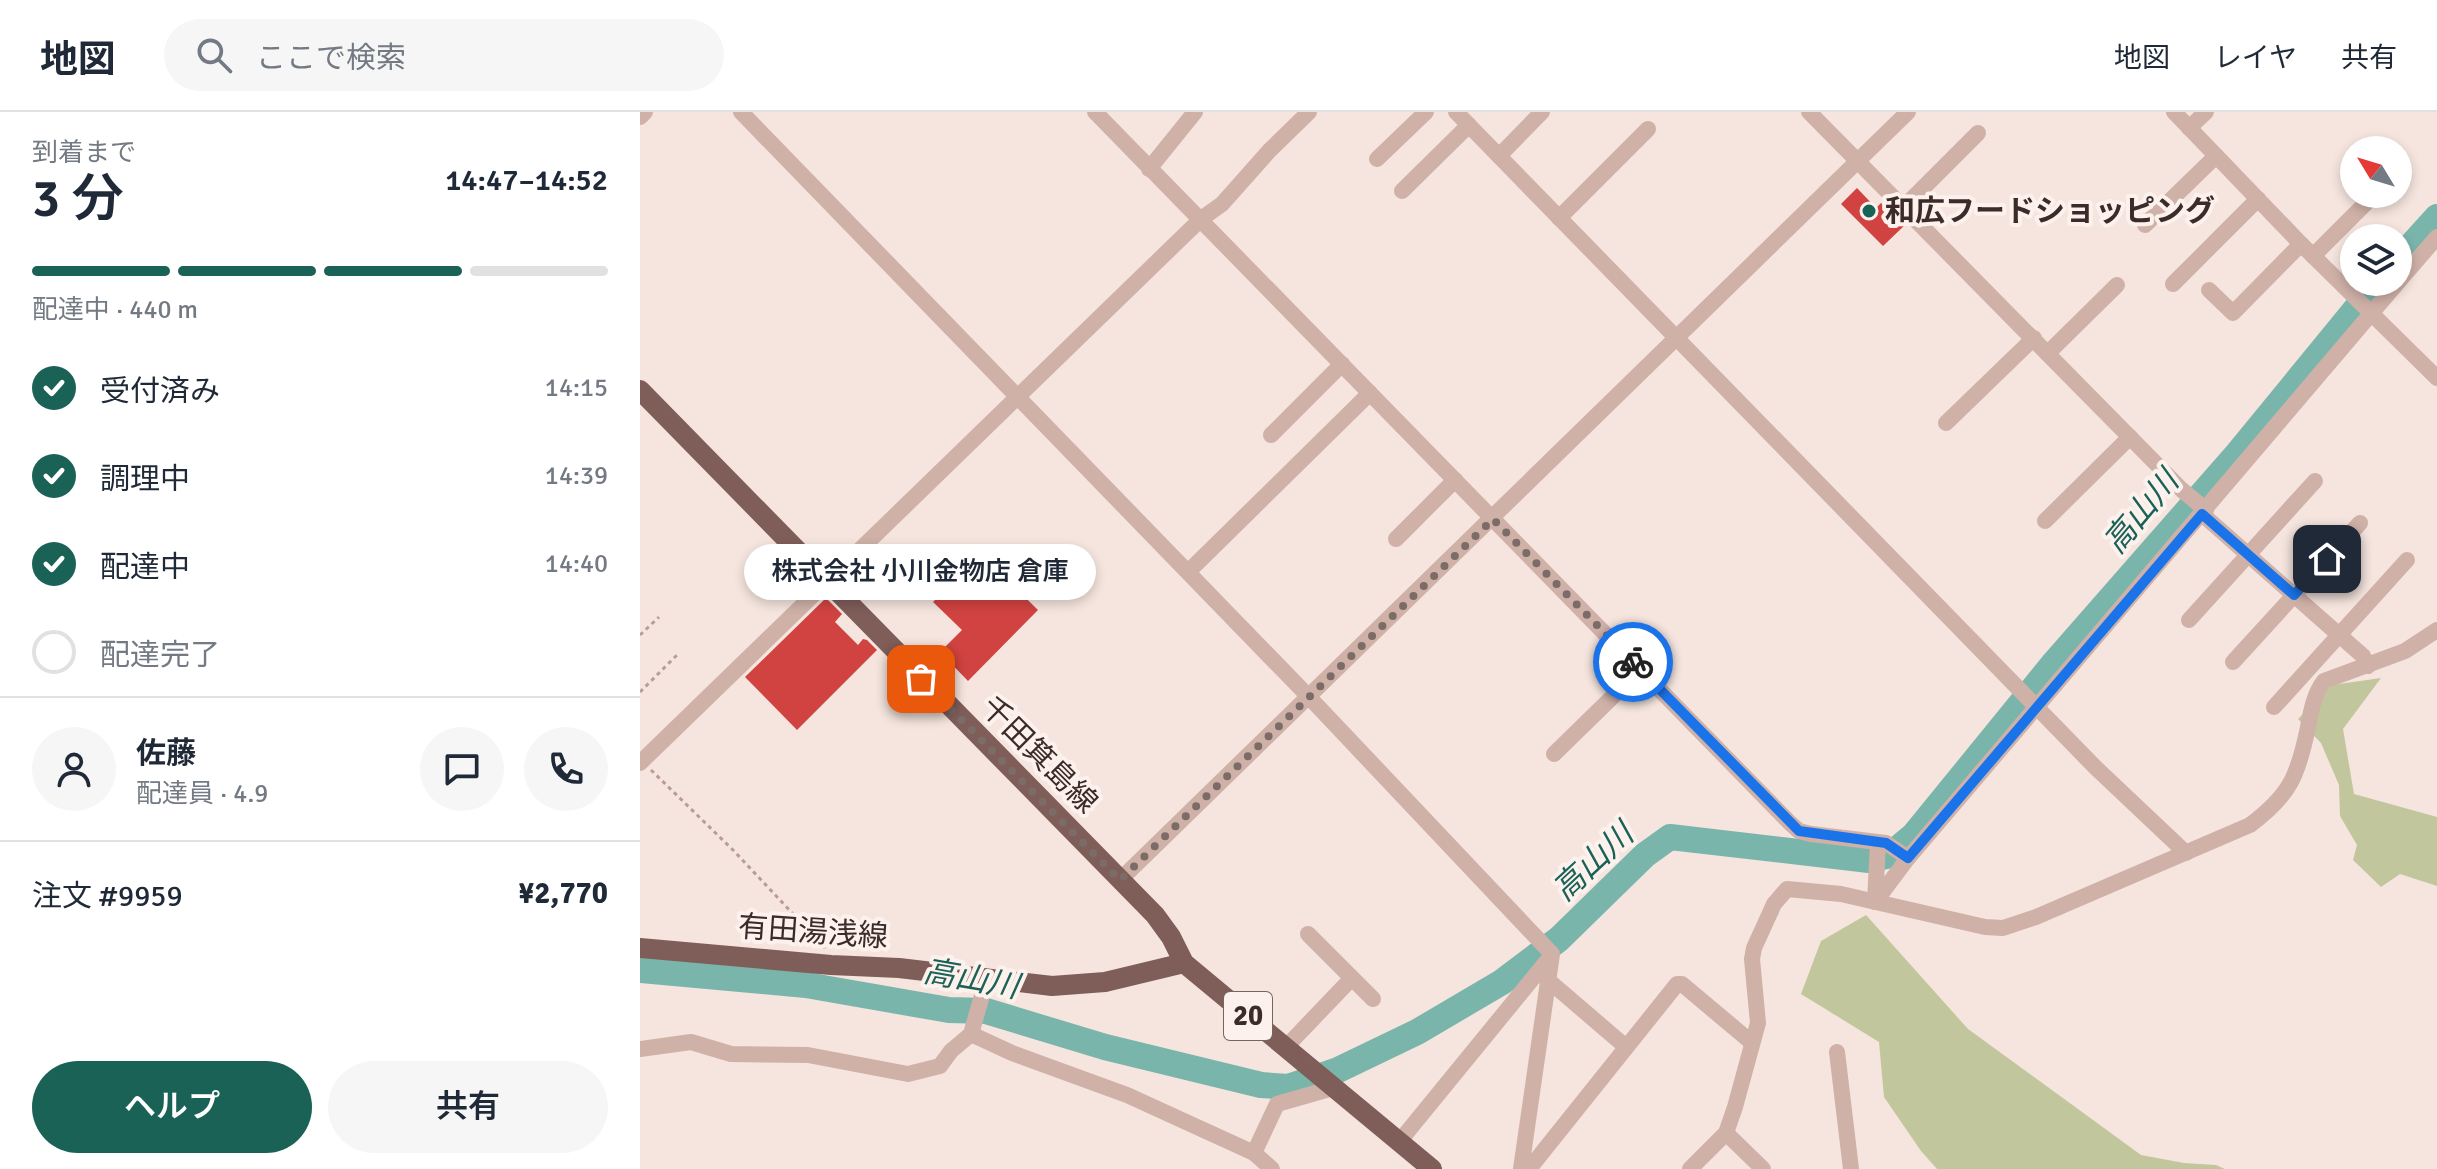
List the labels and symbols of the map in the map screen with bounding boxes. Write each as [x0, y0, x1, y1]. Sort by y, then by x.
north arrow [2340, 136, 2412, 208]
place label: 和広フードショッピング [1885, 193, 2215, 230]
marker: 和広フードショッピング [1860, 202, 1878, 220]
water label: 高山川 [2095, 460, 2189, 561]
pin [2293, 525, 2361, 593]
callout: 株式会社 小川金物店 倉庫 [745, 543, 1097, 599]
courier [1593, 622, 1673, 702]
pin [887, 645, 955, 713]
street label: 千田箕島線 [973, 689, 1105, 821]
water label: 高山川 [1545, 813, 1644, 909]
street label: 有田湯浅線 [737, 908, 889, 956]
water label: 高山川 [920, 951, 1025, 1007]
road number: 20 [1224, 992, 1272, 1040]

